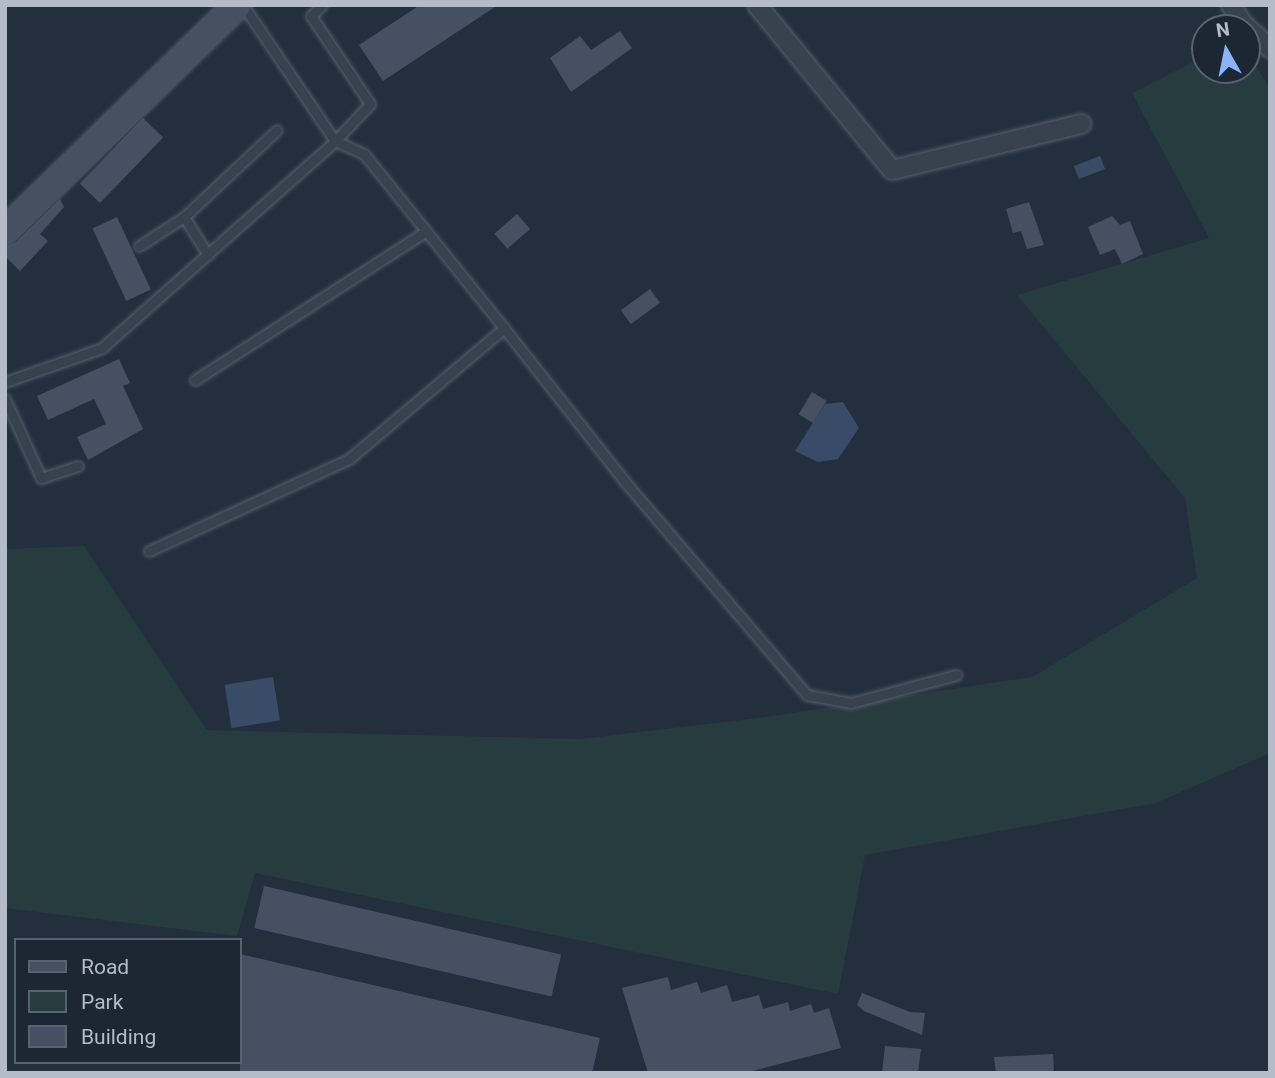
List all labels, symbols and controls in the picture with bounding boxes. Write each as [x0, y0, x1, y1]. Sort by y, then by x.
north arrow [1191, 14, 1261, 84]
text: N [1215, 17, 1231, 42]
legend [14, 938, 242, 1064]
text: Road [81, 955, 129, 979]
text: Park [81, 990, 123, 1014]
text: Building [81, 1025, 156, 1049]

